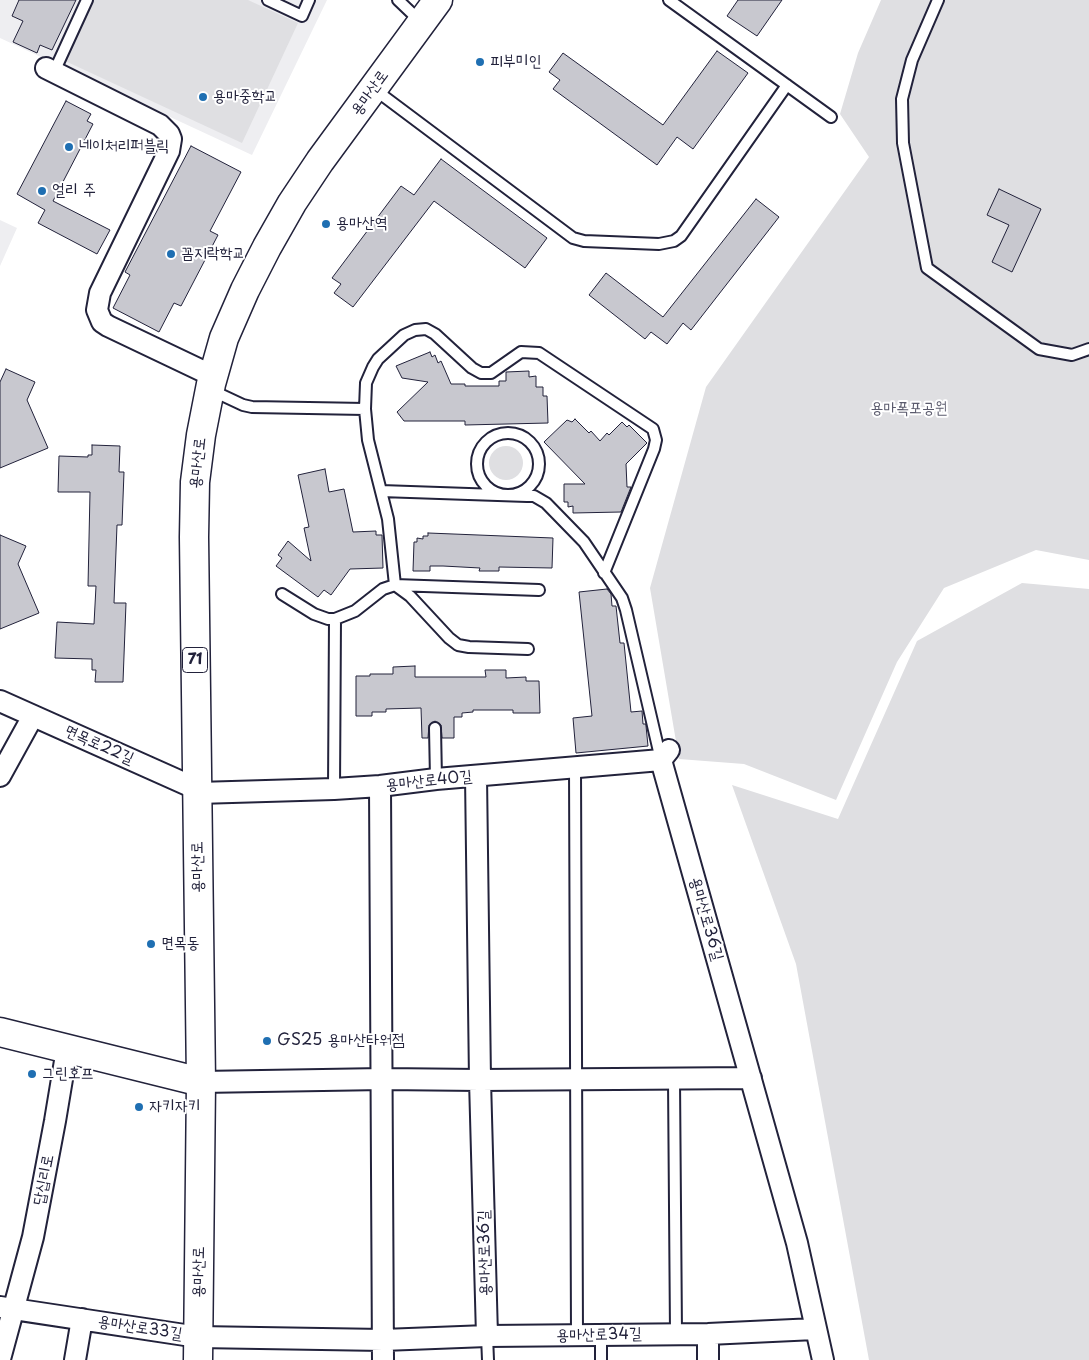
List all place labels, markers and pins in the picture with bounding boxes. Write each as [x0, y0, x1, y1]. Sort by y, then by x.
place label: 피부미인 [490, 52, 542, 72]
marker: 피부미인 [474, 56, 486, 68]
place label: 용마중학교 [213, 87, 277, 107]
marker: 용마중학교 [197, 91, 209, 103]
place label: 네이처리퍼블릭 [79, 137, 169, 157]
marker: 네이처리퍼블릭 [63, 141, 75, 153]
place label: 얼리 주 [52, 181, 96, 201]
marker: 얼리 주 [36, 185, 48, 197]
place label: 용마산역 [336, 214, 388, 234]
marker: 용마산역 [320, 218, 332, 230]
place label: 꼼지락학교 [181, 244, 245, 264]
marker: 꼼지락학교 [165, 248, 177, 260]
place label: 면목동 [161, 934, 200, 954]
marker: 면목동 [145, 938, 157, 950]
place label: GS25 용마산타워점 [277, 1031, 405, 1051]
marker: GS25 용마산타워점 [261, 1035, 273, 1047]
place label: 그린호프 [42, 1064, 94, 1084]
marker: 그린호프 [26, 1068, 38, 1080]
place label: 자키자키 [149, 1097, 200, 1117]
marker: 자키자키 [133, 1101, 145, 1113]

